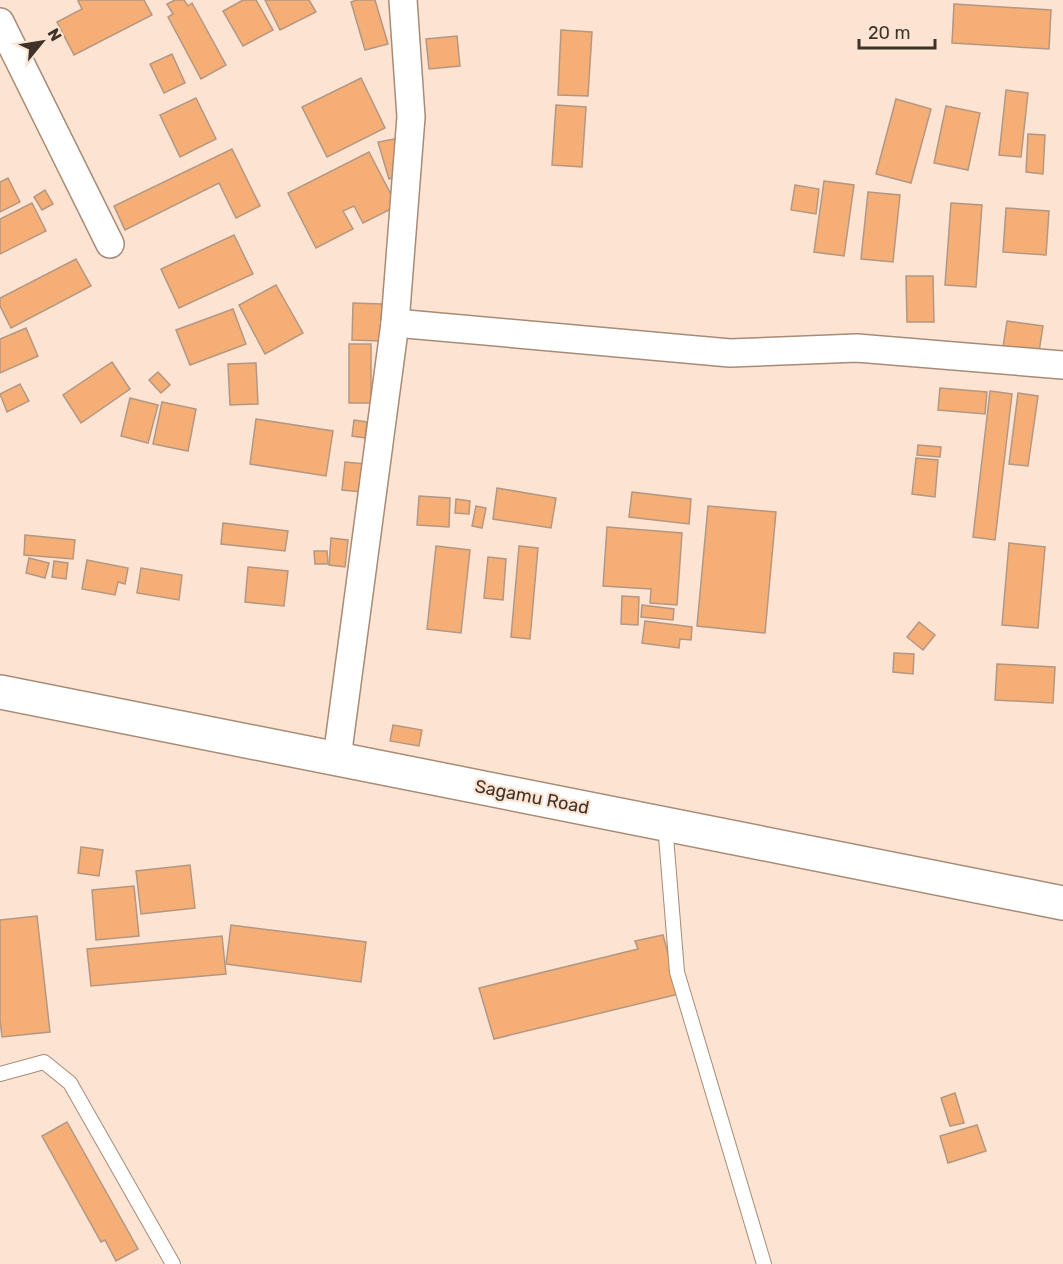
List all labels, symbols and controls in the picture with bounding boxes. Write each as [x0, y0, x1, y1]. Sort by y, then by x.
north arrow [12, 12, 72, 72]
scale bar [859, 12, 936, 50]
text: 20 m [868, 22, 910, 44]
text: N [43, 25, 66, 44]
street label: Sagamu Road [473, 775, 591, 819]

